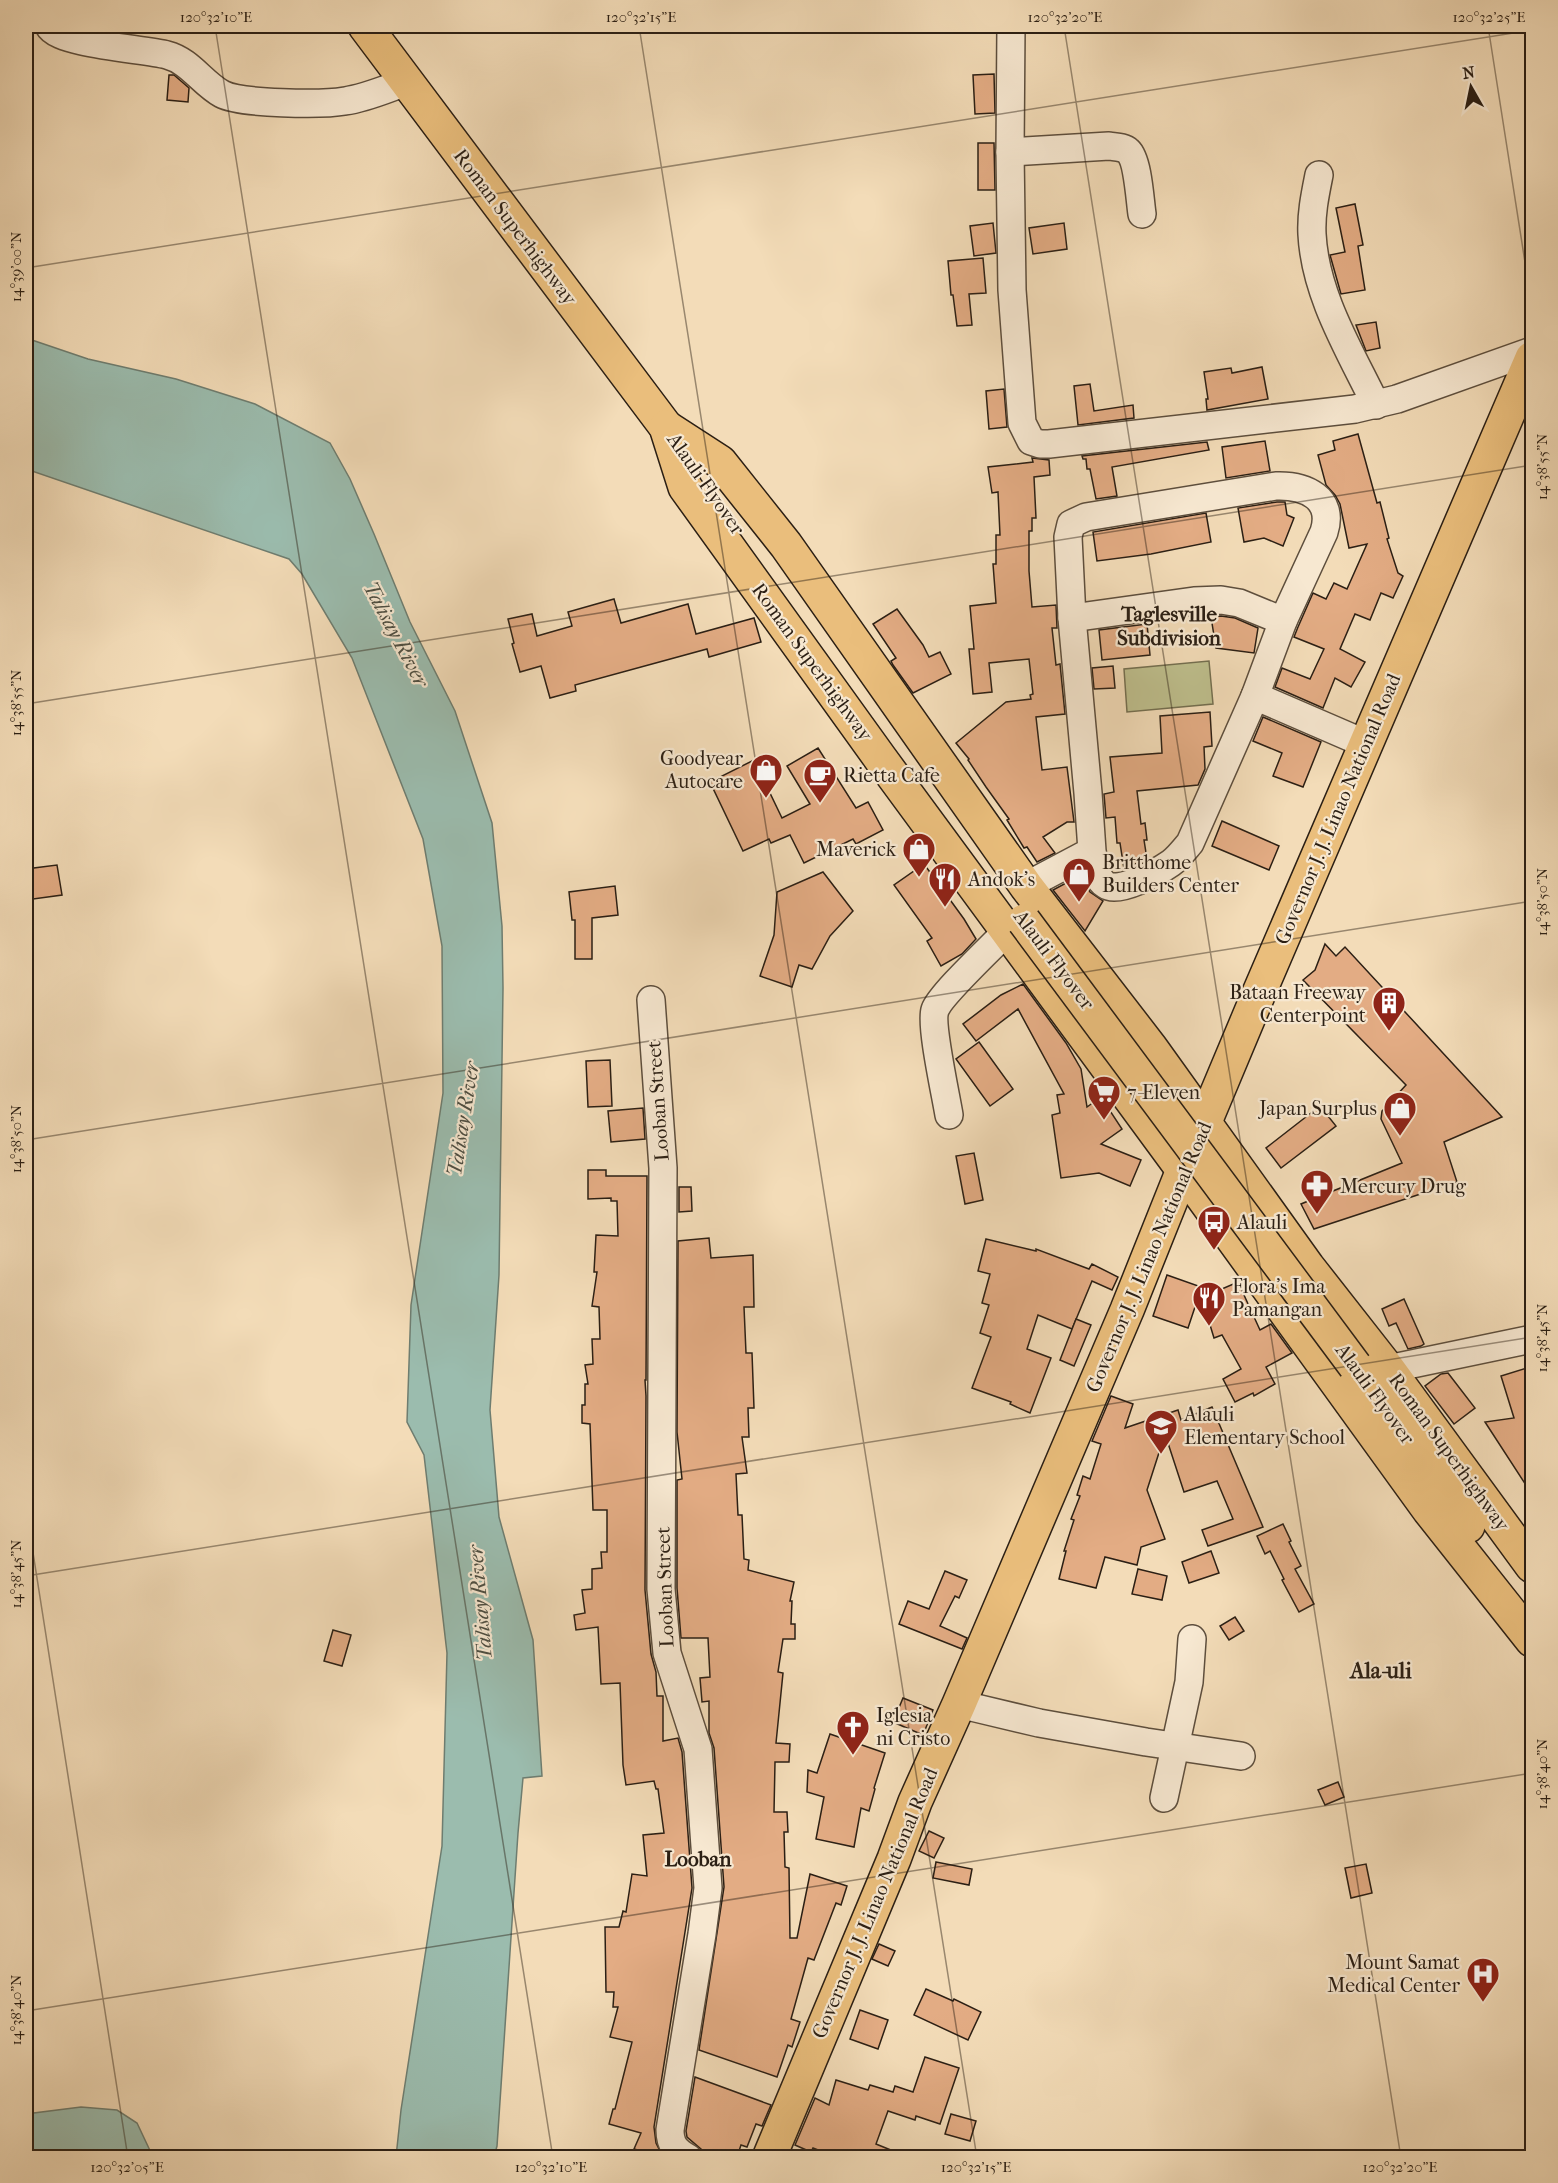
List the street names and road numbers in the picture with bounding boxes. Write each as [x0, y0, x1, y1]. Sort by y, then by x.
street label: Roman Superhighway [449, 144, 582, 311]
street label: Alauli Flyover [662, 428, 750, 540]
street label: Roman Superhighway [747, 579, 878, 747]
street label: Governor J. J. Linao National Road [1270, 669, 1406, 948]
street label: Alauli Flyover [1008, 905, 1099, 1015]
street label: Looban Street [642, 1040, 674, 1162]
street label: Governor J. J. Linao National Road [1081, 1117, 1217, 1396]
street label: Alauli Flyover [1330, 1338, 1420, 1449]
street label: Roman Superhighway [1384, 1369, 1515, 1537]
street label: Looban Street [651, 1526, 679, 1648]
street label: Governor J. J. Linao National Road [807, 1763, 943, 2042]

